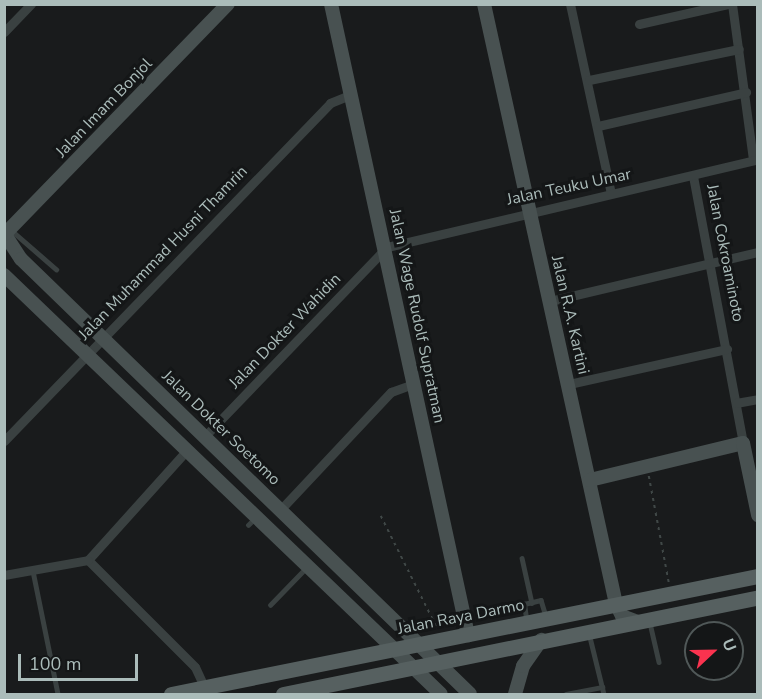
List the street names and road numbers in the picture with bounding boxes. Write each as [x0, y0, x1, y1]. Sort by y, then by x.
street label: Jalan Imam Bonjol [52, 54, 156, 162]
street label: Jalan Muhammad Husni Thamrin [75, 162, 251, 344]
street label: Jalan Teuku Umar [505, 164, 633, 210]
street label: Jalan Cokroaminoto [702, 182, 748, 324]
street label: Jalan Wage Rudolf Supratman [385, 207, 449, 425]
street label: Jalan R.A. Kartini [547, 254, 593, 376]
street label: Jalan Dokter Wahidin [225, 269, 345, 393]
street label: Jalan Dokter Soetomo [158, 367, 284, 489]
street label: Jalan Raya Darmo [396, 595, 526, 639]

